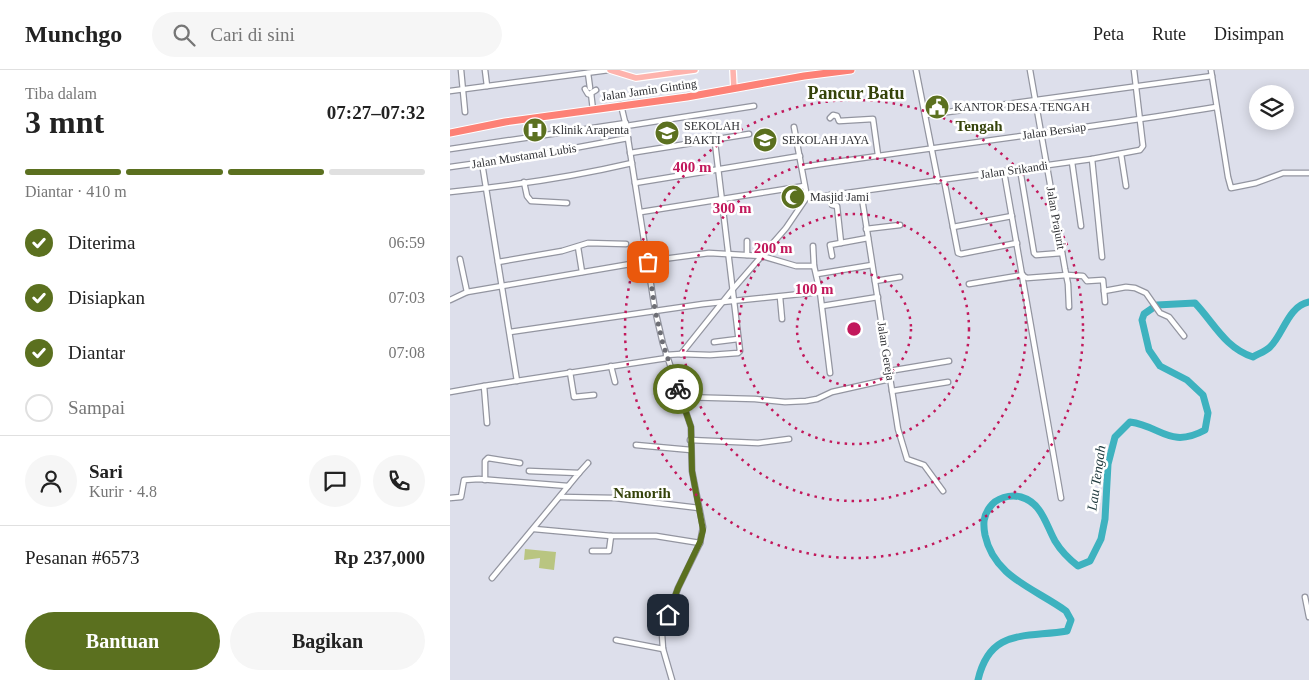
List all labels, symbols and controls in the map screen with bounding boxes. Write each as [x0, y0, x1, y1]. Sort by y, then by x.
search box [152, 12, 502, 57]
text: Munchgo [25, 21, 122, 47]
icon: search [170, 21, 198, 49]
text: Cari di sini [210, 24, 295, 45]
text: Peta [1093, 24, 1124, 44]
text: Rute [1152, 24, 1186, 44]
text: Disimpan [1214, 24, 1284, 44]
street label: Jalan Jamin Ginting [600, 76, 698, 104]
district label: Pancur Batu [807, 83, 905, 103]
text: Tiba dalam [25, 85, 97, 102]
map controls [1249, 85, 1294, 130]
button: layers [1249, 85, 1294, 130]
public building icon: KANTOR DESA TENGAH [924, 94, 950, 120]
place label: KANTOR DESA TENGAH [954, 100, 1090, 114]
text: 07:27–07:32 [327, 102, 425, 123]
text: 3 mnt [25, 104, 104, 140]
hospital icon: Klinik Arapenta [522, 117, 548, 143]
district label: Tengah [956, 118, 1003, 134]
place label: SEKOLAH BAKTI [684, 119, 740, 147]
school or university icon: SEKOLAH BAKTI [654, 120, 680, 146]
street label: Jalan Bersiap [1021, 120, 1087, 142]
place label: Klinik Arapenta [552, 123, 630, 137]
school or university icon: SEKOLAH JAYA [752, 127, 778, 153]
place label: SEKOLAH JAYA [782, 133, 870, 147]
street label: Jalan Mustamal Lubis [471, 141, 578, 171]
street label: Jalan Srikandi [979, 158, 1049, 182]
text: 400 m [673, 159, 712, 175]
text: Diantar · 410 m [25, 183, 127, 200]
mosque icon: Masjid Jami [780, 184, 806, 210]
street label: Jalan Prajurit [1044, 185, 1069, 251]
place label: Masjid Jami [810, 190, 870, 204]
text: 300 m [713, 200, 752, 216]
icon: check [25, 229, 53, 257]
text: Diterima [68, 232, 136, 253]
text: 06:59 [389, 234, 425, 251]
text: 200 m [754, 240, 793, 256]
pin [627, 241, 669, 283]
icon: bag [634, 248, 662, 276]
text: 100 m [795, 281, 834, 297]
icon: check [25, 284, 53, 312]
text: Disiapkan [68, 287, 145, 308]
text: 07:03 [389, 289, 425, 306]
centre of rings [845, 320, 863, 338]
street label: Jalan Gereja [874, 320, 898, 382]
icon: check [25, 339, 53, 367]
text: Diantar [68, 342, 125, 363]
text: 07:08 [389, 344, 425, 361]
courier [653, 364, 703, 414]
icon: bike [664, 375, 692, 403]
text: Sampai [68, 397, 125, 418]
water label: Lau Tengah [1084, 444, 1109, 513]
button: person [25, 455, 77, 507]
button: chat [309, 455, 361, 507]
button: phone [373, 455, 425, 507]
text: Sari [89, 461, 123, 482]
text: Kurir · 4.8 [89, 483, 157, 500]
district label: Namorih [613, 485, 671, 501]
text: Pesanan #6573 [25, 547, 140, 568]
text: Rp 237,000 [334, 547, 425, 568]
pin [647, 594, 689, 636]
icon: home [654, 601, 682, 629]
button: Bantuan [25, 612, 220, 670]
button: Bagikan [230, 612, 425, 670]

